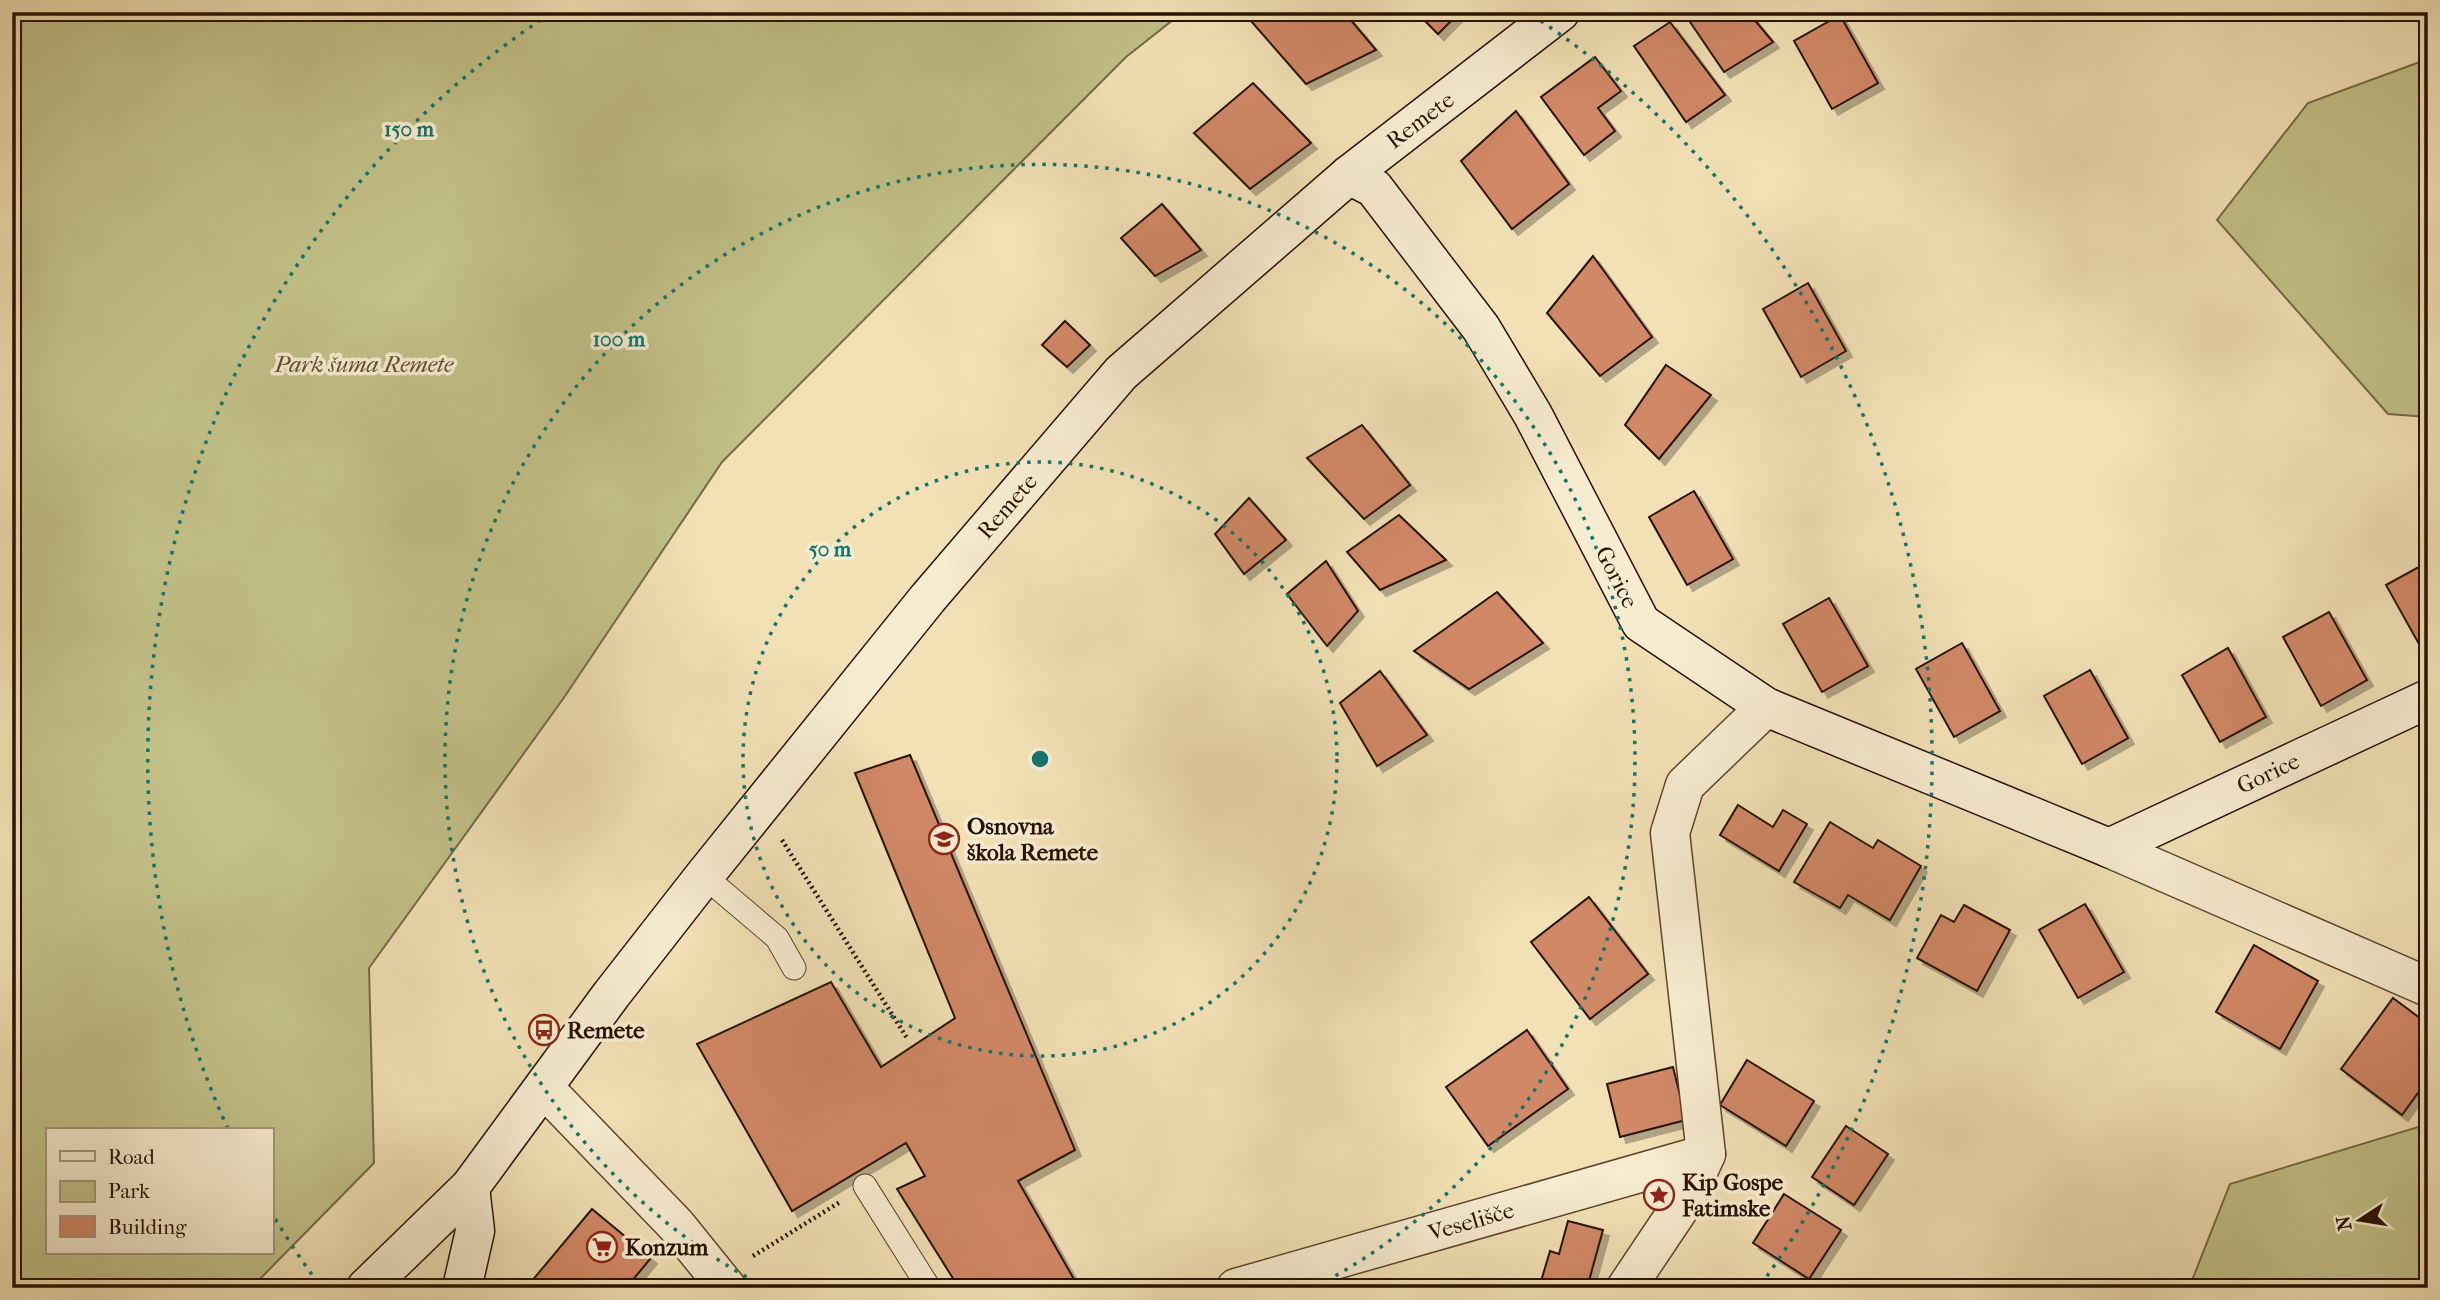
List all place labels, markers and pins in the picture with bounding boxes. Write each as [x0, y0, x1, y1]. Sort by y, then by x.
centre of rings [1028, 747, 1052, 771]
place label: Osnovna škola Remete [967, 813, 1099, 866]
school or university icon: Osnovna škola Remete [927, 822, 961, 856]
bus stop icon: Remete [527, 1013, 561, 1047]
place label: Remete [567, 1017, 645, 1044]
place label: Kip Gospe Fatimske [1681, 1169, 1784, 1222]
place icon: Kip Gospe Fatimske [1642, 1178, 1676, 1212]
supermarket icon: Konzum [585, 1230, 619, 1264]
place label: Konzum [625, 1234, 709, 1261]

